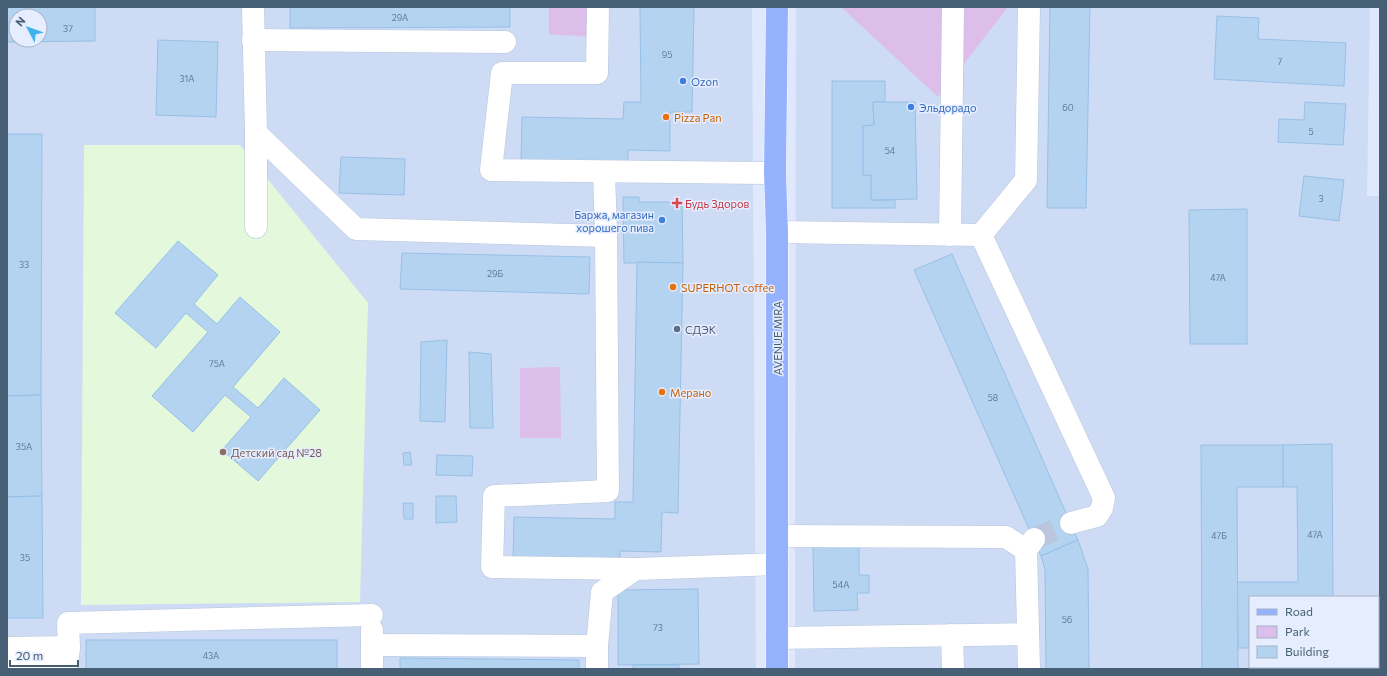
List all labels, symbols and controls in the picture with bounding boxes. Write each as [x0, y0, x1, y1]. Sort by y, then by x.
north arrow [8, 8, 48, 48]
house number: 29А [392, 12, 408, 23]
text: N [12, 14, 28, 28]
house number: 37 [63, 23, 73, 34]
house number: 95 [662, 49, 672, 60]
house number: 7 [1278, 56, 1283, 67]
house number: 31А [179, 73, 195, 84]
place label: Ozon [691, 75, 718, 88]
marker: Ozon [678, 76, 688, 86]
place label: Эльдорадо [919, 101, 977, 114]
marker: Эльдорадо [906, 102, 916, 112]
house number: 60 [1062, 102, 1074, 113]
place label: Pizza Pan [674, 111, 721, 124]
marker: Pizza Pan [661, 112, 671, 122]
house number: 5 [1308, 126, 1314, 137]
house number: 54 [885, 145, 896, 156]
house number: 3 [1318, 193, 1324, 204]
place label: Будь Здоров [685, 197, 749, 210]
marker: Будь Здоров [672, 198, 682, 208]
place label: Баржа, магазин хорошего пива [574, 208, 654, 234]
marker: Баржа, магазин хорошего пива [657, 215, 667, 225]
house number: 33 [19, 259, 29, 270]
house number: 29Б [487, 268, 503, 279]
house number: 47А [1210, 272, 1226, 283]
place label: SUPERHOT coffee [681, 281, 774, 294]
marker: SUPERHOT coffee [668, 282, 678, 292]
street label: AVENUE MIRA [771, 300, 784, 375]
place label: СДЭК [685, 323, 717, 336]
marker: СДЭК [672, 324, 682, 334]
house number: 75А [209, 358, 225, 369]
place label: Мерано [670, 386, 712, 399]
marker: Мерано [657, 387, 667, 397]
house number: 58 [988, 392, 998, 403]
house number: 35А [16, 441, 32, 452]
place label: Детский сад №28 [231, 446, 322, 459]
marker: Детский сад №28 [218, 447, 228, 457]
house number: 47А [1307, 529, 1323, 540]
house number: 47Б [1211, 530, 1227, 541]
house number: 35 [20, 552, 30, 563]
house number: 54А [833, 579, 849, 590]
legend [1249, 596, 1379, 668]
text: Road [1285, 604, 1313, 618]
house number: 56 [1062, 614, 1072, 625]
house number: 73 [653, 622, 663, 633]
text: Park [1285, 624, 1311, 638]
scale bar [10, 642, 78, 668]
text: Building [1285, 644, 1329, 658]
text: 20 m [16, 648, 43, 662]
house number: 43А [203, 650, 219, 661]

